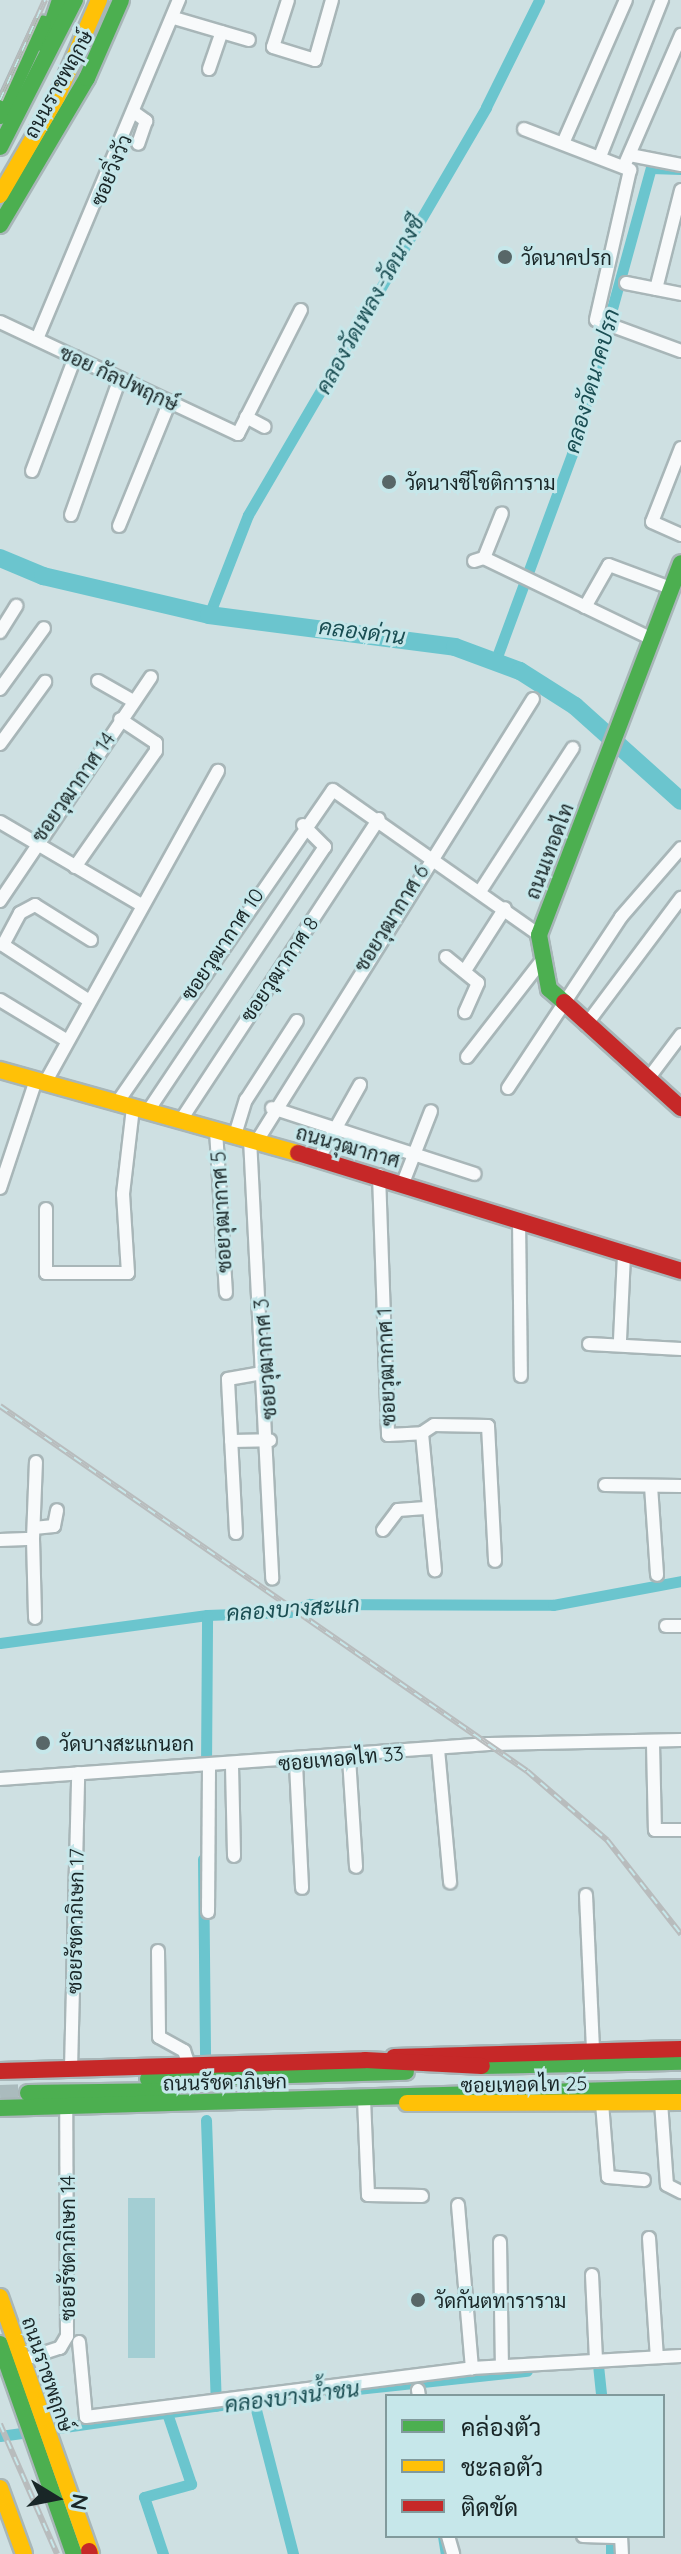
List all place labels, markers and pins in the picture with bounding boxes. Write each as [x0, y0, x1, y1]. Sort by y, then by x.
place label: วัดนาคปรก [521, 245, 612, 269]
marker: วัดนาคปรก [496, 248, 514, 266]
place label: วัดนางชีโชติการาม [405, 470, 555, 494]
marker: วัดนางชีโชติการาม [380, 473, 398, 491]
place label: วัดบางสะแกนอก [59, 1731, 194, 1755]
marker: วัดบางสะแกนอก [34, 1734, 52, 1752]
place label: วัดกันตทาราราม [434, 2288, 566, 2312]
marker: วัดกันตทาราราม [409, 2291, 427, 2309]

